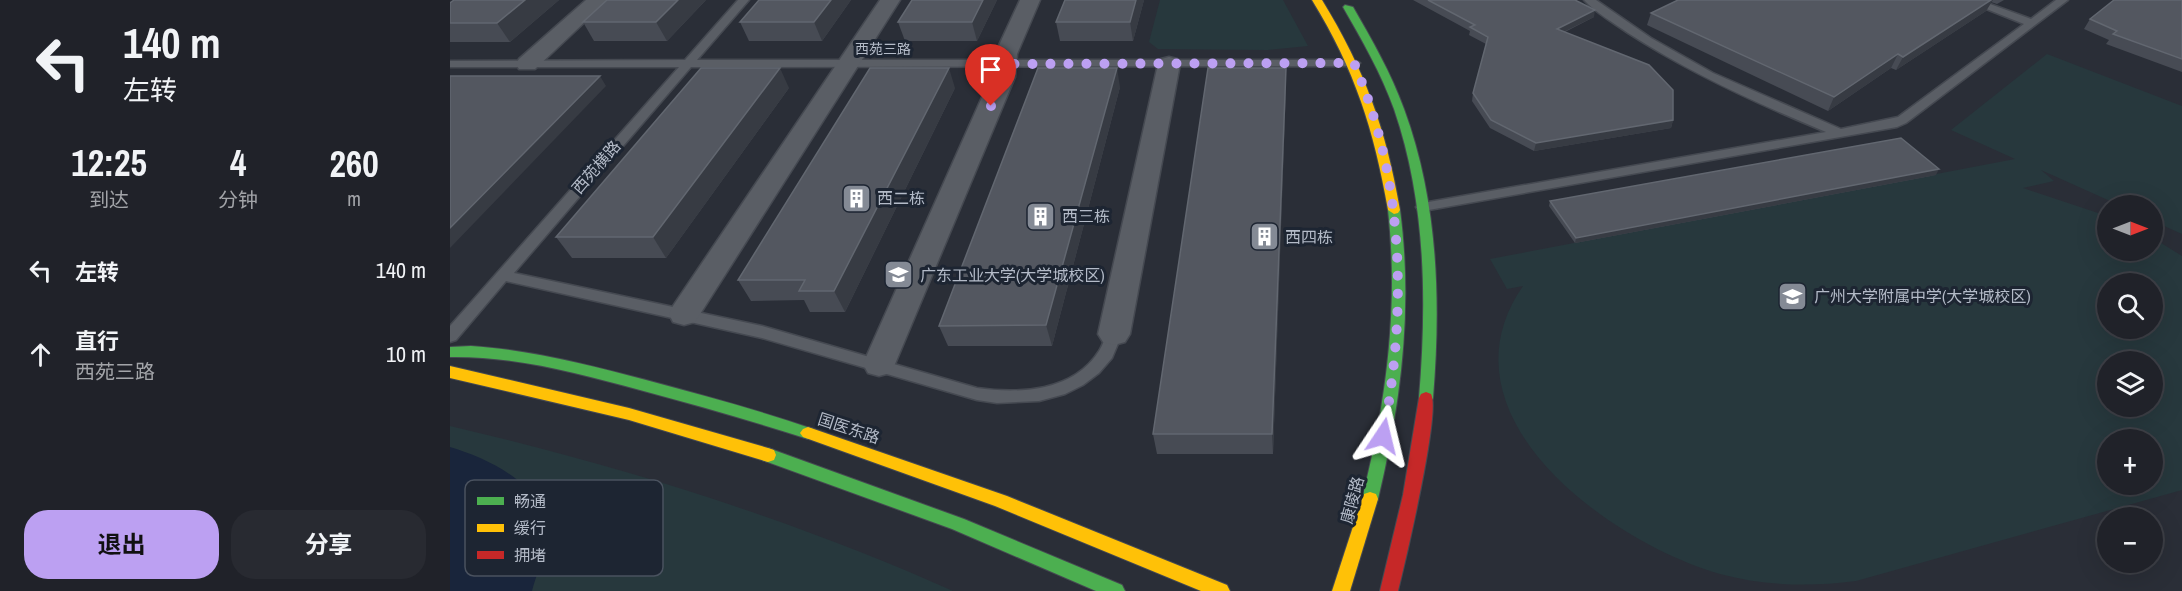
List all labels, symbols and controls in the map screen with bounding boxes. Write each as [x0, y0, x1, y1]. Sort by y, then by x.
text: 140 m [123, 15, 221, 71]
icon: left [24, 24, 102, 102]
street label: 西苑三路 [855, 40, 911, 58]
pin [965, 44, 1016, 106]
icon: arrive [974, 53, 1007, 86]
text: 左转 [123, 72, 177, 108]
street label: 西苑横路 [567, 136, 625, 198]
text: 12:25 [71, 139, 147, 187]
text: 4 [230, 139, 246, 187]
text: 260 [329, 140, 379, 188]
building icon: 西二栋 [840, 182, 872, 214]
text: m [347, 185, 361, 212]
text: 到达 [89, 186, 129, 213]
text: 分钟 [218, 186, 258, 213]
place label: 西二栋 [877, 187, 925, 209]
north arrow [2097, 195, 2163, 261]
map controls [2097, 195, 2163, 573]
building icon: 西三栋 [1025, 200, 1057, 232]
place label: 西三栋 [1062, 205, 1110, 227]
building icon: 西四栋 [1248, 221, 1280, 253]
place label: 西四栋 [1285, 226, 1333, 248]
icon: left [24, 254, 57, 287]
text: 140 m [376, 255, 426, 285]
text: 左转 [75, 257, 119, 287]
school or university icon: 广东工业大学(大学城校区) [883, 259, 915, 291]
place label: 广东工业大学(大学城校区) [920, 264, 1105, 286]
button: search [2097, 273, 2163, 339]
school or university icon: 广州大学附属中学(大学城校区) [1777, 280, 1809, 312]
place label: 广州大学附属中学(大学城校区) [1814, 285, 2031, 307]
text: 直行 [75, 326, 119, 356]
icon: ahead [24, 338, 57, 371]
text: 10 m [386, 339, 426, 369]
button: layers [2097, 351, 2163, 417]
text: 西苑三路 [75, 358, 155, 385]
position arrow [1351, 404, 1415, 468]
street label: 国医东路 [815, 408, 883, 448]
button: + [2097, 429, 2163, 495]
street label: 康陵路 [1335, 474, 1369, 526]
legend [465, 480, 663, 576]
text: 畅通 [514, 490, 546, 512]
button: − [2097, 507, 2163, 573]
button: 退出 [24, 510, 219, 579]
button: 分享 [231, 510, 426, 579]
text: 缓行 [514, 517, 546, 539]
text: 拥堵 [514, 544, 546, 566]

